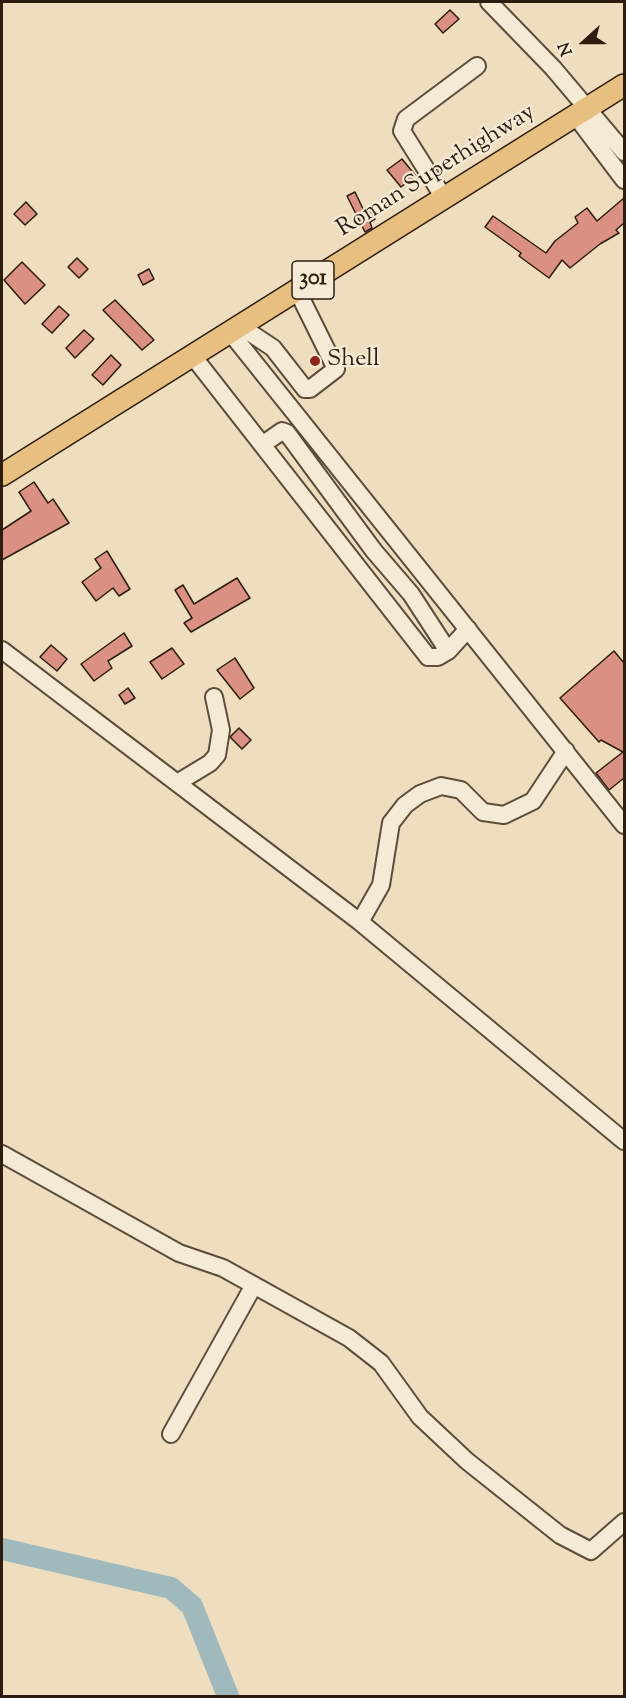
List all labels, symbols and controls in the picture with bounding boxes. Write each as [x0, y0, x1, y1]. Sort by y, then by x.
north arrow [554, 12, 614, 72]
text: N [554, 39, 580, 59]
street label: Roman Superhighway [333, 99, 541, 245]
road number: 301 [292, 261, 334, 299]
place label: Shell [327, 347, 380, 375]
marker: Shell [308, 354, 322, 368]

